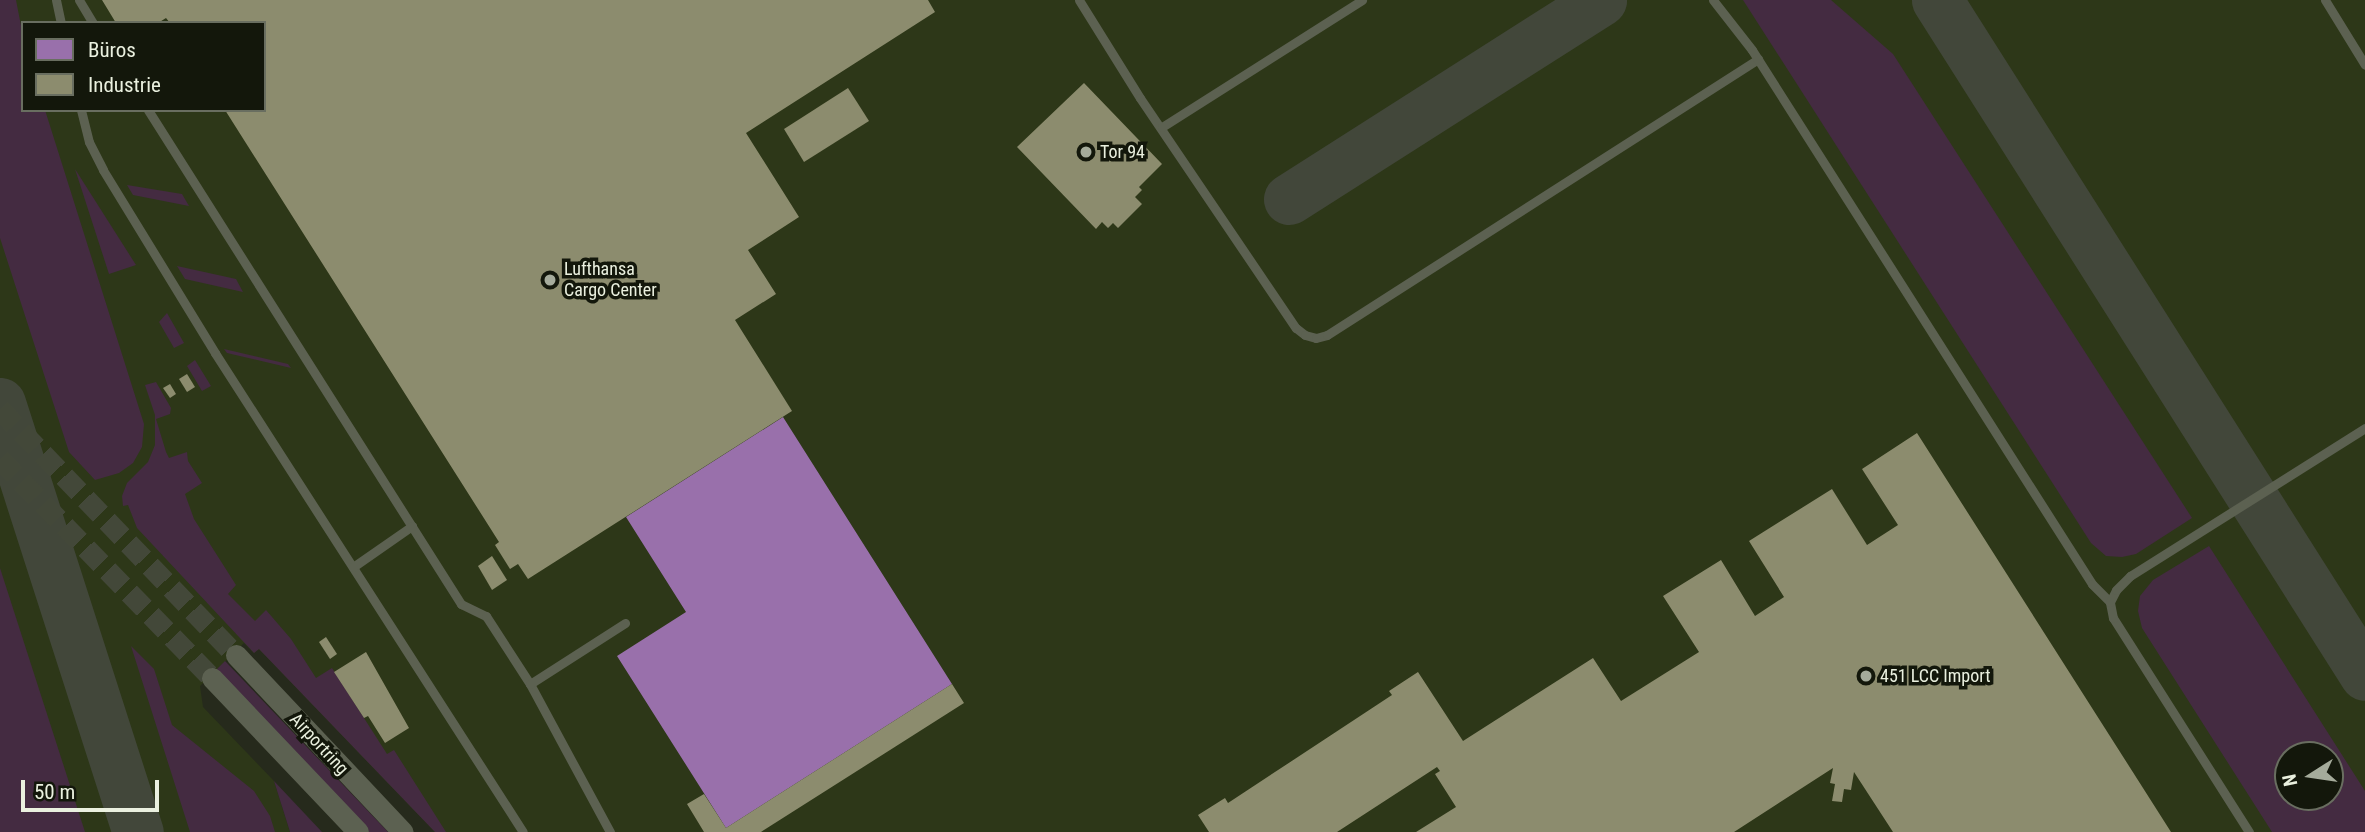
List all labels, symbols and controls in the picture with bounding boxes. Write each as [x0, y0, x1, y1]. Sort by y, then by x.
legend [21, 21, 266, 112]
text: Büros [88, 38, 136, 62]
text: Industrie [88, 73, 161, 97]
place label: Tor 94 [1100, 141, 1145, 163]
marker: Tor 94 [1078, 144, 1094, 160]
place label: Lufthansa Cargo Center [564, 259, 657, 302]
marker: Lufthansa Cargo Center [542, 272, 558, 288]
place label: 451 LCC Import [1880, 665, 1991, 687]
marker: 451 LCC Import [1858, 668, 1874, 684]
street label: Airportring [285, 709, 353, 779]
north arrow [2274, 741, 2344, 811]
scale bar [24, 766, 163, 810]
text: N [2277, 772, 2302, 788]
text: 50 m [34, 780, 75, 804]

